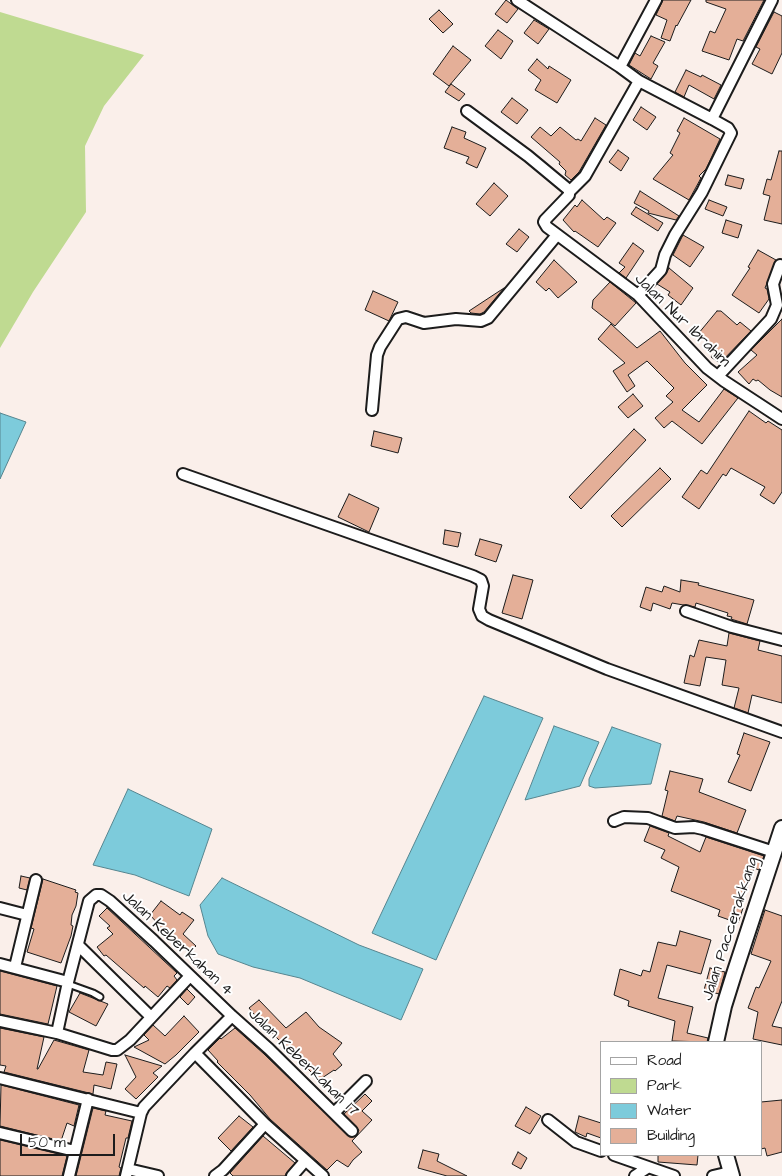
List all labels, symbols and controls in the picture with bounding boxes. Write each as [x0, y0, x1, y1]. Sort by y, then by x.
street label: Jalan Nur Ibrahim [630, 270, 734, 372]
street label: Jalan Paccerakkang [699, 855, 763, 1003]
street label: Jalan Keberkahan 4 [117, 887, 237, 1001]
street label: Jalan Keberkahan 17 [244, 1005, 362, 1121]
legend [600, 1041, 762, 1156]
text: Road [647, 1050, 681, 1071]
text: Park [647, 1075, 682, 1096]
text: Water [647, 1100, 691, 1121]
scale bar [22, 1124, 118, 1156]
text: Building [647, 1125, 695, 1146]
text: 50 m [28, 1132, 66, 1153]

